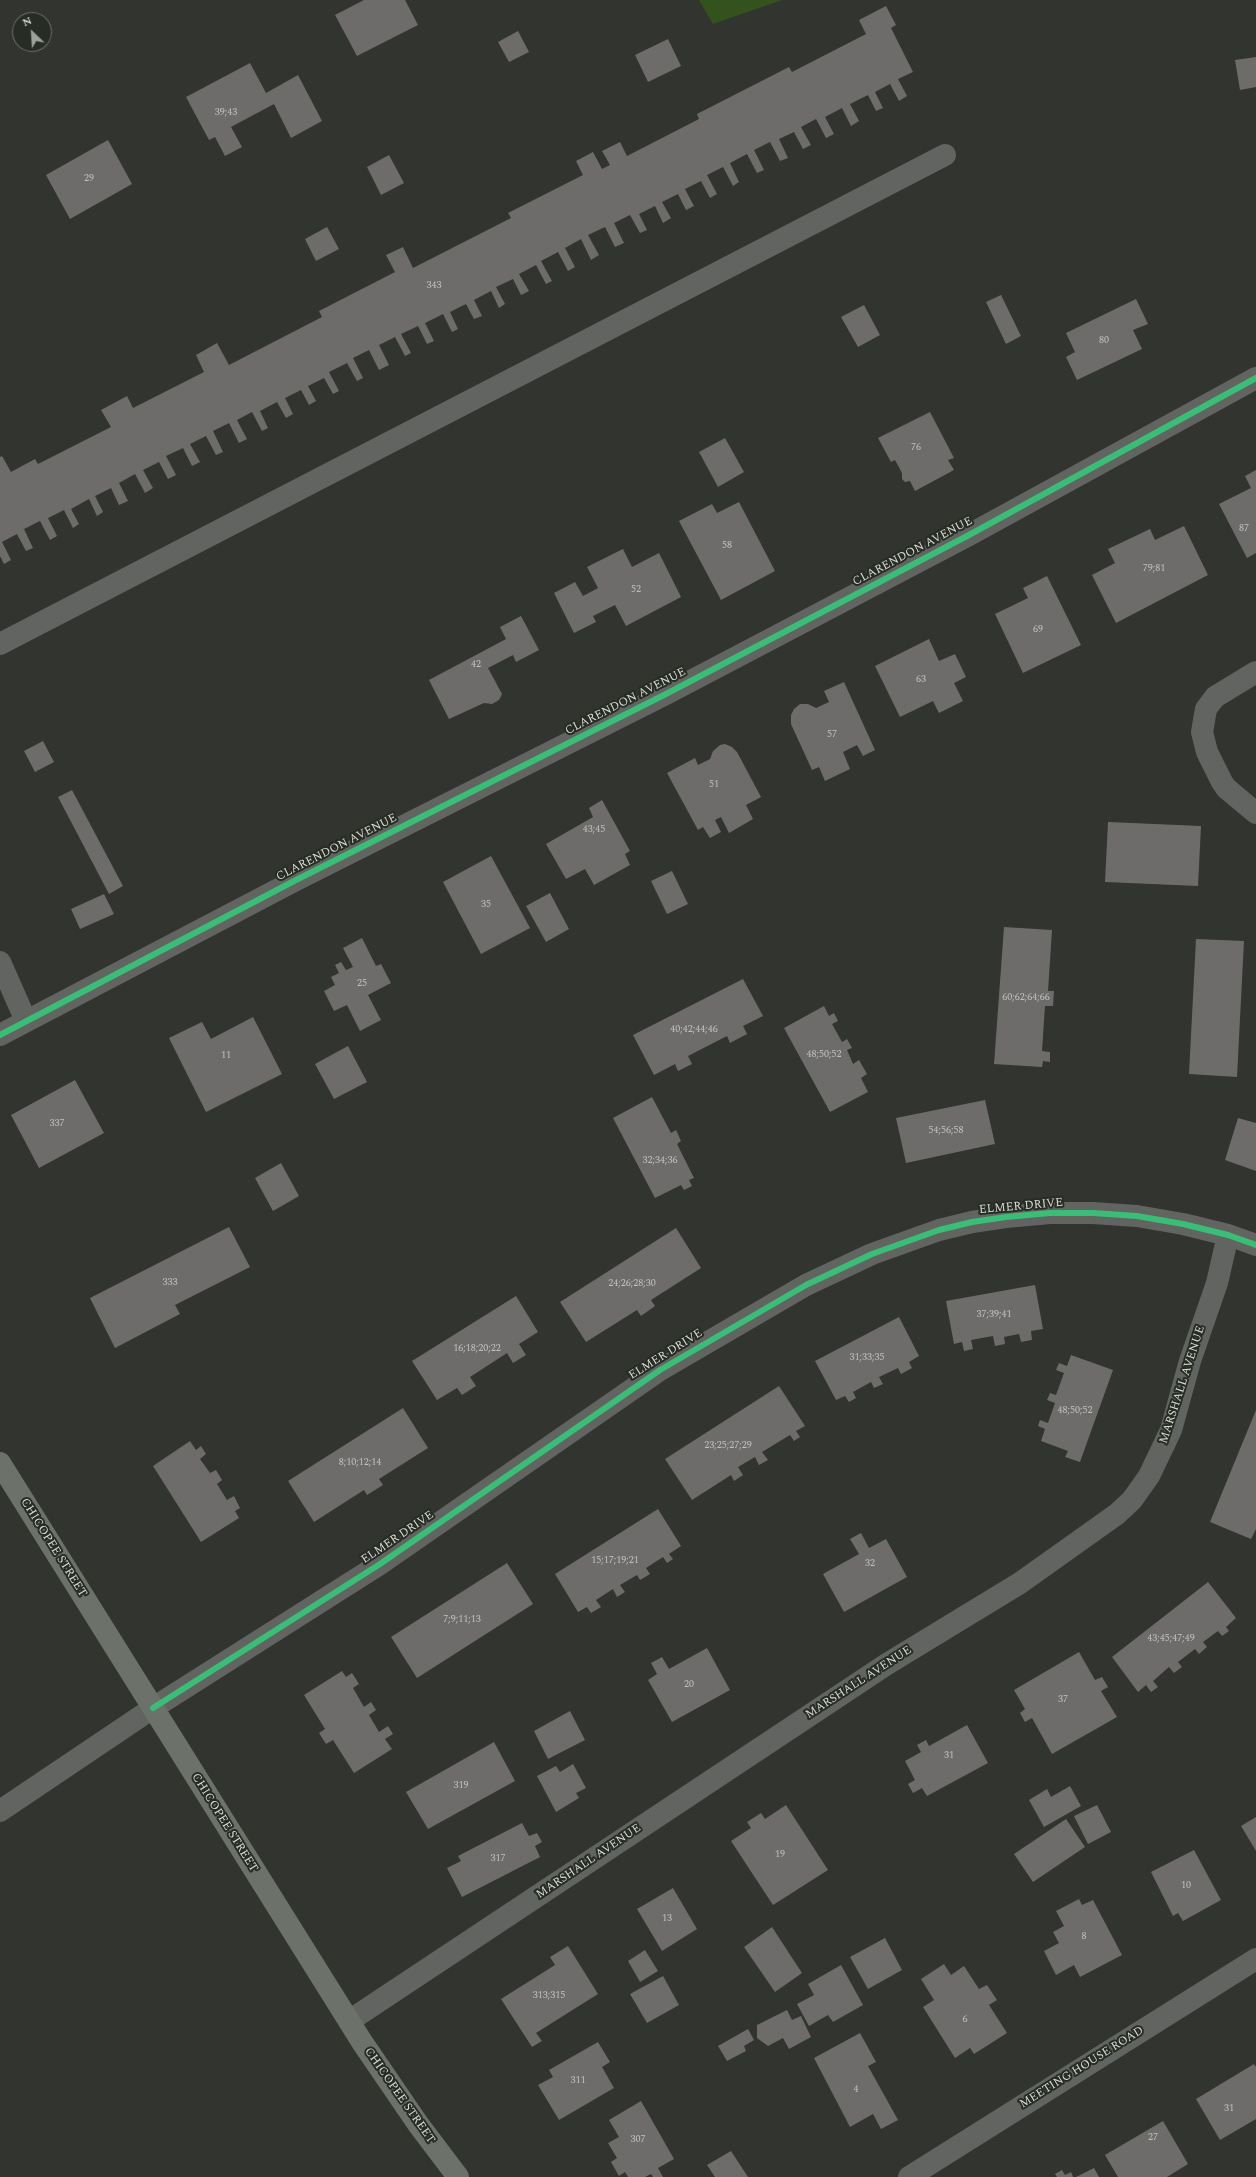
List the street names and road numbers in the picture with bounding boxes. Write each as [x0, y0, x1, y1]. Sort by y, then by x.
street label: CLARENDON AVENUE [851, 514, 975, 590]
street label: CLARENDON AVENUE [563, 665, 689, 739]
street label: CLARENDON AVENUE [274, 811, 400, 885]
street label: ELMER DRIVE [978, 1196, 1064, 1218]
street label: MARSHALL AVENUE [1157, 1324, 1209, 1446]
street label: ELMER DRIVE [626, 1327, 706, 1383]
street label: CHICOPEE STREET [17, 1496, 89, 1600]
street label: ELMER DRIVE [359, 1508, 437, 1568]
street label: MARSHALL AVENUE [803, 1643, 915, 1723]
street label: CHICOPEE STREET [188, 1771, 260, 1875]
street label: MARSHALL AVENUE [534, 1822, 644, 1902]
street label: MEETING HOUSE ROAD [1017, 2024, 1147, 2112]
street label: CHICOPEE STREET [360, 2045, 438, 2147]

